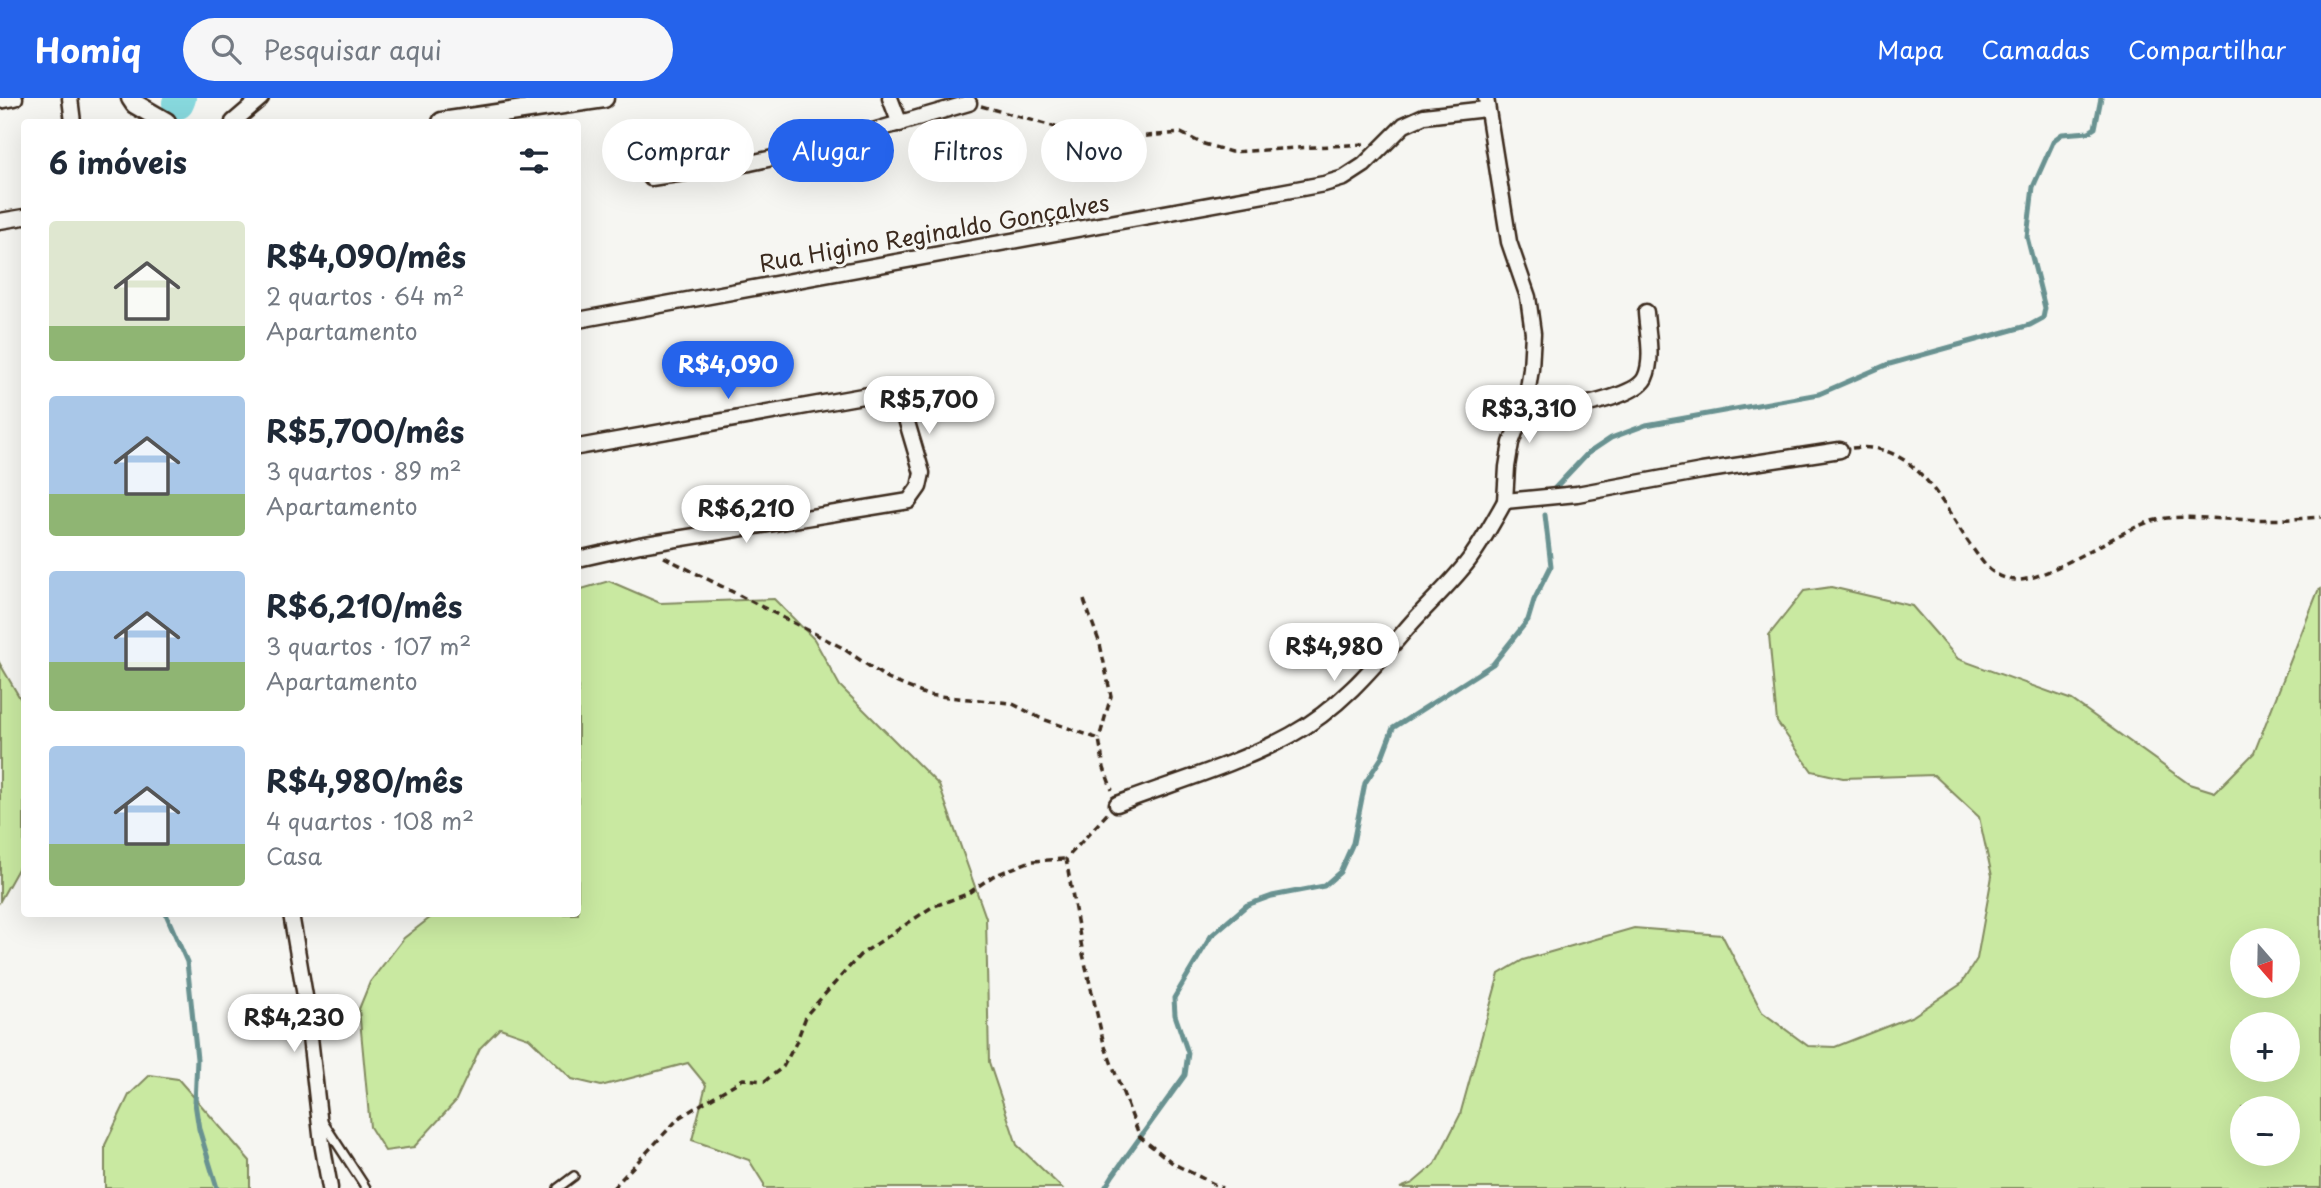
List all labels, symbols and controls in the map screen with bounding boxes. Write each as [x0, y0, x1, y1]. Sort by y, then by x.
search box [183, 18, 673, 81]
text: Homiq [35, 24, 141, 74]
icon: search [207, 30, 245, 68]
text: Pesquisar aqui [263, 30, 442, 69]
text: Mapa [1877, 31, 1943, 67]
text: Camadas [1981, 31, 2090, 67]
text: Compartilhar [2128, 31, 2286, 67]
chip: Comprar [602, 119, 754, 182]
chip: Alugar [768, 119, 894, 182]
chip: Filtros [908, 119, 1027, 182]
chip: Novo [1041, 119, 1147, 182]
text: 6 imóveis [49, 139, 187, 184]
icon: filters [515, 142, 553, 180]
street label: Rua Higino Reginaldo Gonçalves [756, 184, 1112, 280]
text: R$4,090/mês [266, 233, 466, 278]
icon: home [105, 249, 189, 333]
text: 2 quartos · 64 m² [266, 278, 464, 313]
text: Apartamento [266, 313, 418, 348]
pin: R$4,090 [663, 342, 793, 401]
text: R$4,090 [678, 346, 778, 381]
pin: R$5,700 [864, 376, 994, 436]
text: R$5,700 [880, 381, 978, 416]
pin: R$3,310 [1464, 386, 1594, 445]
text: R$3,310 [1481, 390, 1577, 425]
text: R$5,700/mês [266, 408, 464, 453]
icon: home [105, 424, 189, 508]
text: 3 quartos · 89 m² [266, 453, 462, 488]
pin: R$6,210 [681, 486, 811, 545]
text: Apartamento [266, 488, 418, 523]
text: R$6,210 [697, 490, 795, 525]
text: R$6,210/mês [266, 583, 462, 628]
icon: home [105, 599, 189, 683]
pin: R$4,980 [1269, 624, 1399, 683]
text: 3 quartos · 107 m² [266, 628, 471, 663]
text: R$4,980 [1285, 628, 1383, 663]
text: Apartamento [266, 663, 418, 698]
text: R$4,980/mês [266, 758, 463, 803]
icon: home [105, 774, 189, 858]
text: 4 quartos · 108 m² [266, 803, 474, 838]
text: Casa [266, 838, 322, 873]
north arrow [2230, 928, 2300, 998]
map controls [2230, 928, 2300, 1166]
pin: R$4,230 [229, 995, 359, 1054]
text: R$4,230 [244, 999, 344, 1034]
button: + [2230, 1012, 2300, 1082]
button: − [2230, 1096, 2300, 1166]

